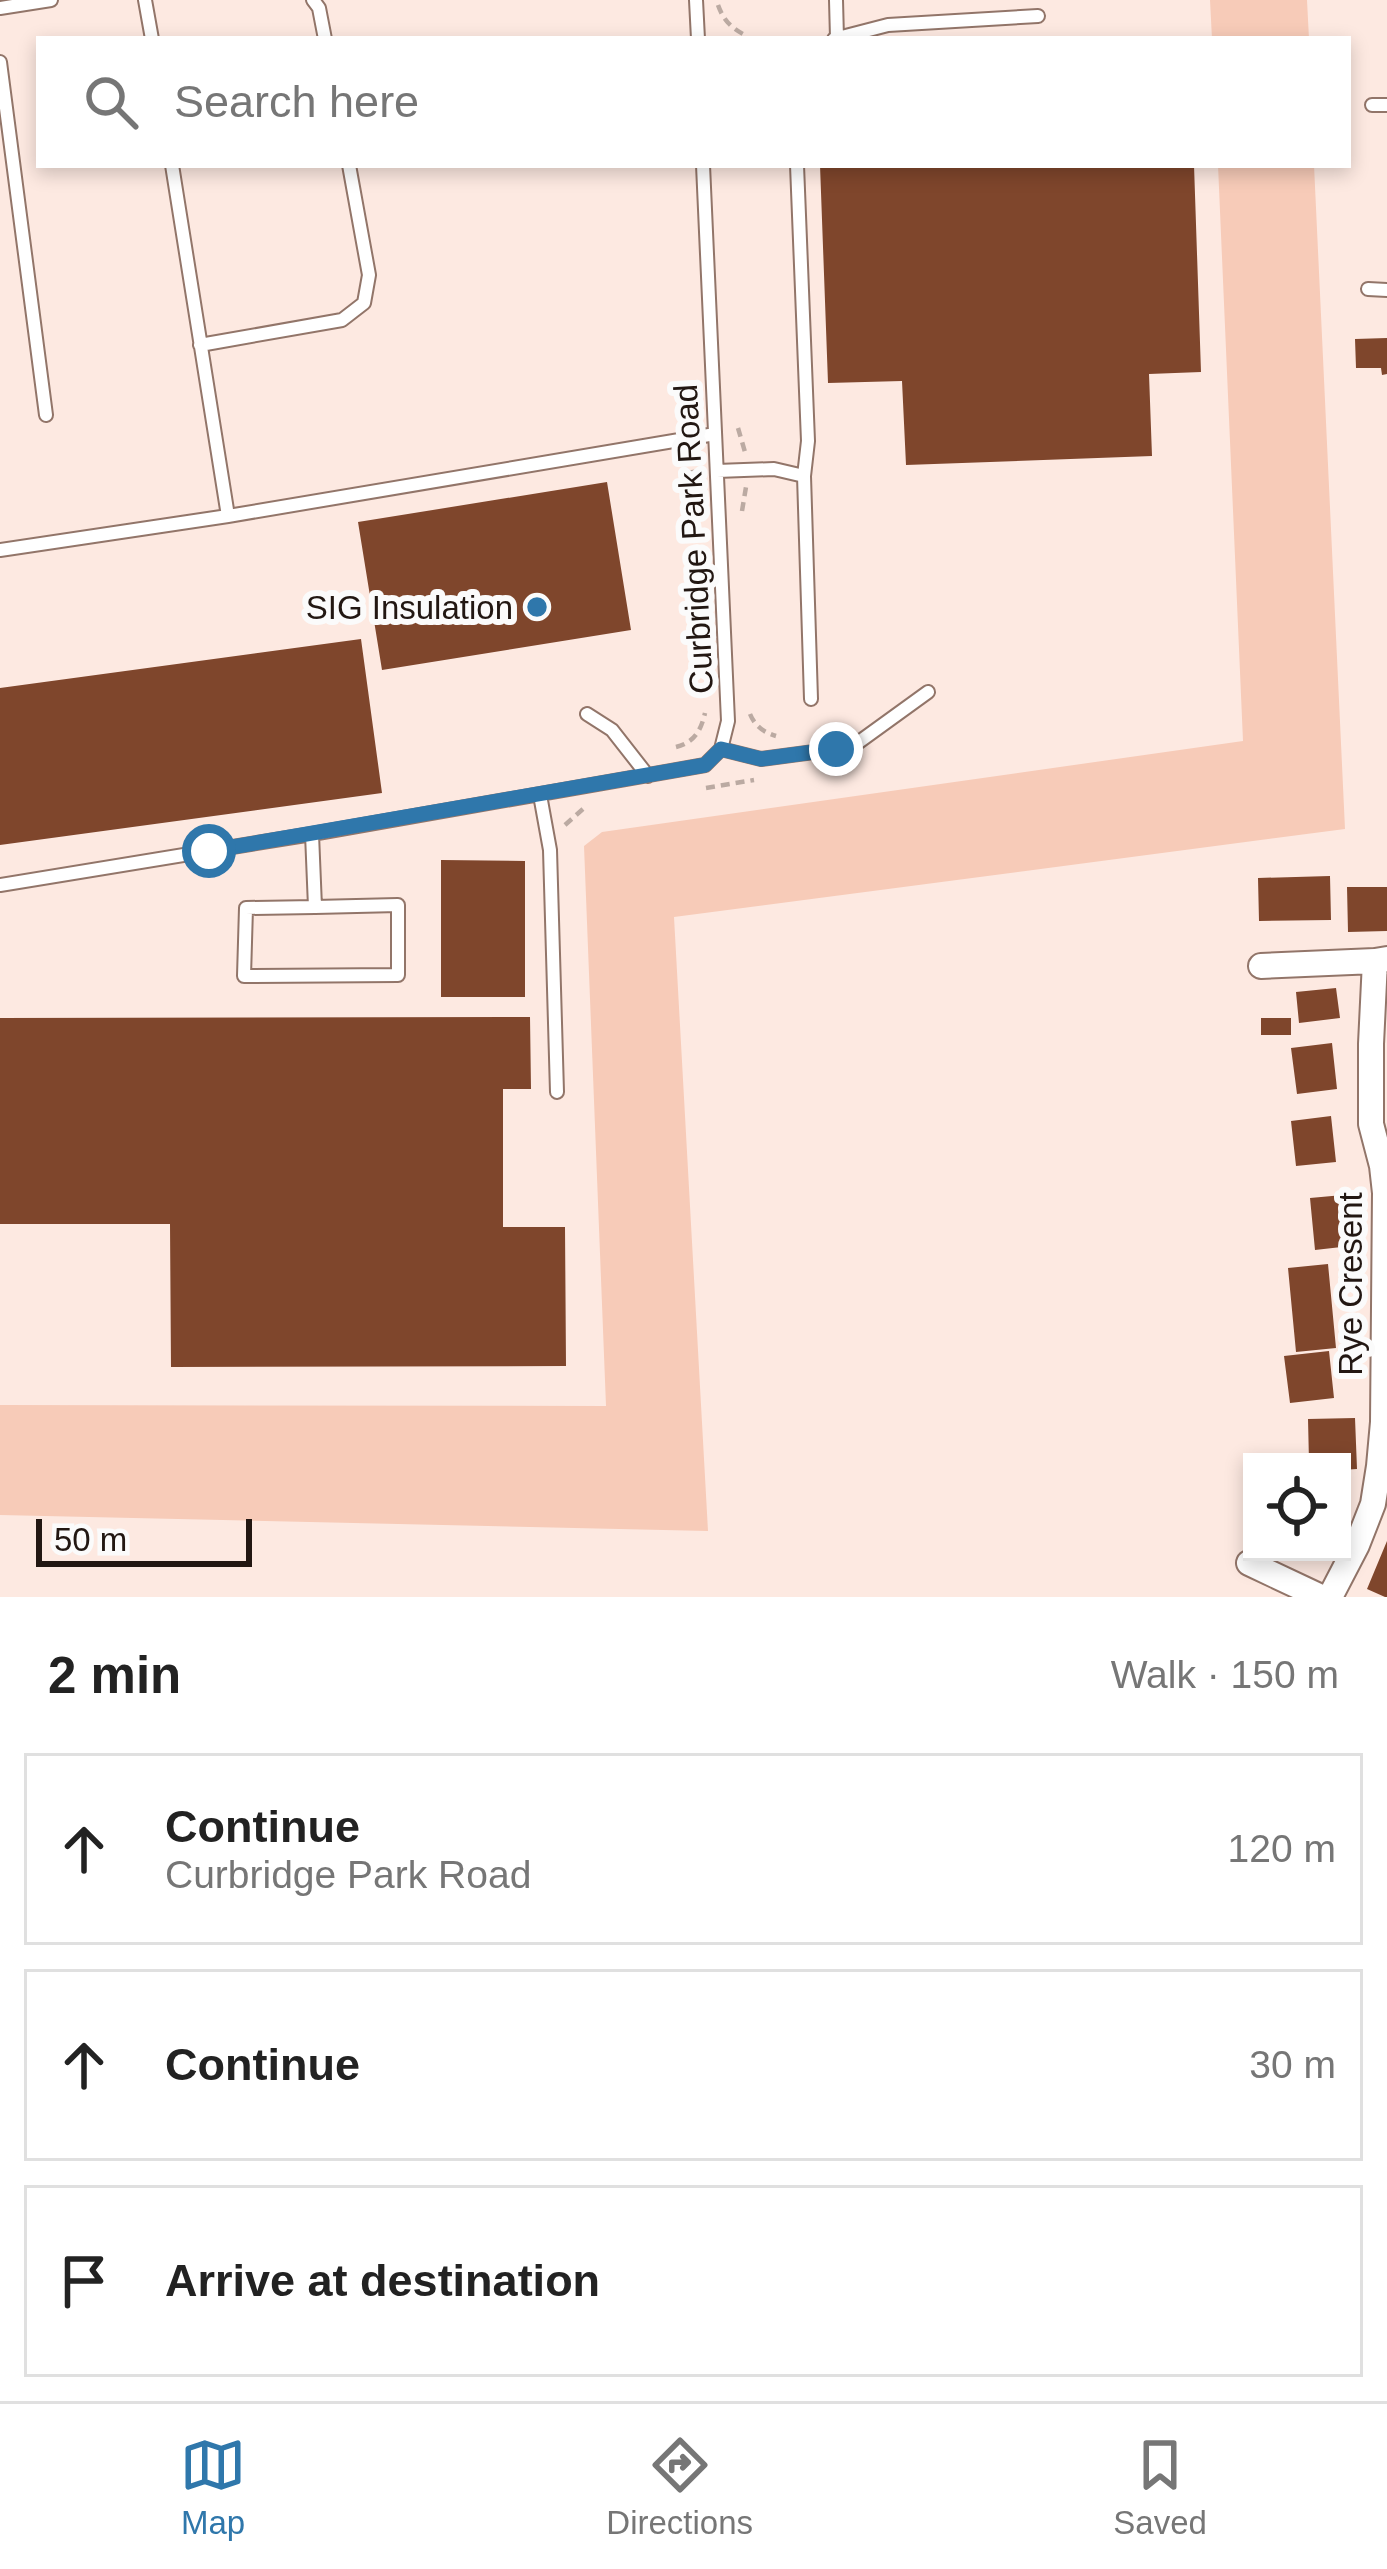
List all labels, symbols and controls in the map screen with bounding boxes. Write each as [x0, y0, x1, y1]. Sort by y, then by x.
search box [36, 36, 1351, 168]
icon: search [78, 69, 144, 135]
text: Search here [174, 76, 419, 127]
street label: Curbridge Park Road [667, 383, 720, 695]
place label: SIG Insulation [306, 589, 513, 626]
marker: SIG Insulation [524, 594, 550, 620]
route end [809, 722, 863, 776]
route start [182, 824, 236, 878]
street label: Rye Cresent [1332, 1192, 1369, 1376]
map controls [1243, 1453, 1351, 1561]
button: locate [1243, 1453, 1351, 1561]
scale bar [36, 1513, 252, 1566]
text: 50 m [54, 1521, 127, 1558]
text: 2 min [48, 1647, 181, 1704]
text: Walk · 150 m [1111, 1653, 1339, 1696]
text: Continue [165, 1801, 360, 1852]
icon: ahead [51, 1816, 117, 1882]
text: 120 m [1228, 1827, 1336, 1870]
text: Curbridge Park Road [165, 1853, 531, 1896]
icon: ahead [51, 2032, 117, 2098]
text: Continue [165, 2039, 360, 2090]
text: 30 m [1249, 2043, 1336, 2086]
icon: arrive [51, 2248, 117, 2314]
text: Arrive at destination [165, 2255, 600, 2306]
tab: Map [180, 2432, 246, 2542]
tab: Directions [606, 2432, 753, 2542]
tab: Saved [1113, 2432, 1207, 2542]

